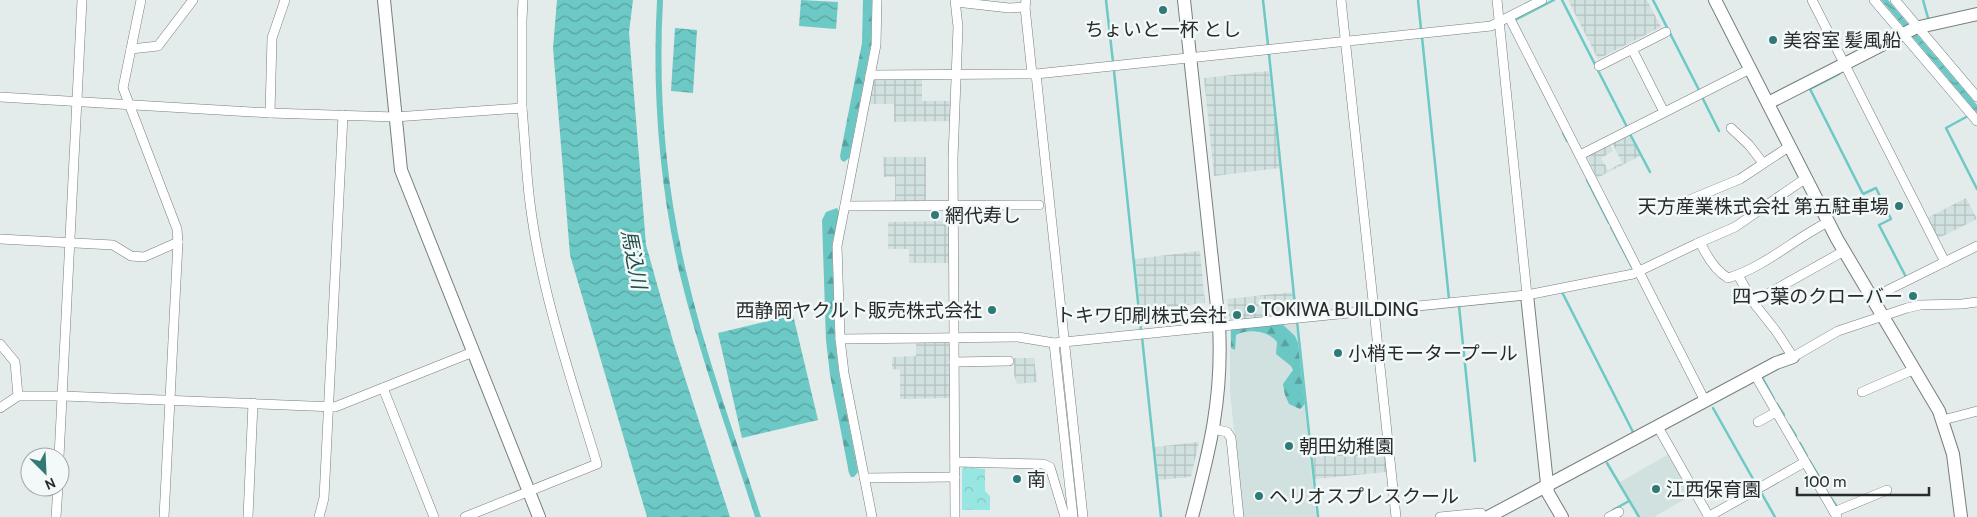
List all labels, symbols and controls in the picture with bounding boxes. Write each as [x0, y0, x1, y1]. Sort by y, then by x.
marker: ちょいと一杯 とし [1157, 4, 1169, 16]
place label: ちょいと一杯 とし [1085, 18, 1241, 41]
place label: 美容室 髪風船 [1783, 29, 1901, 52]
marker: 美容室 髪風船 [1767, 34, 1779, 46]
place label: 天方産業株式会社 第五駐車場 [1638, 195, 1889, 218]
marker: 天方産業株式会社 第五駐車場 [1893, 200, 1905, 212]
place label: 網代寿し [945, 204, 1021, 227]
marker: 網代寿し [929, 209, 941, 221]
water label: 馬込川 [616, 227, 652, 293]
place label: 四つ葉のクローバー [1732, 285, 1903, 308]
marker: 四つ葉のクローバー [1907, 290, 1919, 302]
place label: TOKIWA BUILDING [1261, 298, 1418, 321]
place label: 西静岡ヤクルト販売株式会社 [736, 299, 982, 322]
marker: TOKIWA BUILDING [1245, 303, 1257, 315]
marker: 西静岡ヤクルト販売株式会社 [986, 304, 998, 316]
place label: トキワ印刷株式会社 [1056, 304, 1227, 327]
marker: トキワ印刷株式会社 [1231, 309, 1243, 321]
place label: 小梢モータープール [1348, 342, 1518, 365]
marker: 小梢モータープール [1332, 347, 1344, 359]
place label: 朝田幼稚園 [1299, 435, 1394, 458]
marker: 朝田幼稚園 [1283, 440, 1295, 452]
north arrow [20, 447, 70, 497]
scale bar [1797, 464, 1930, 496]
place label: 南 [1027, 468, 1046, 491]
marker: 南 [1011, 473, 1023, 485]
text: 100 m [1804, 473, 1846, 491]
text: N [42, 474, 58, 494]
place label: 江西保育園 [1666, 478, 1761, 501]
marker: 江西保育園 [1650, 483, 1662, 495]
place label: ヘリオスプレスクール [1269, 485, 1459, 508]
marker: ヘリオスプレスクール [1253, 490, 1265, 502]

